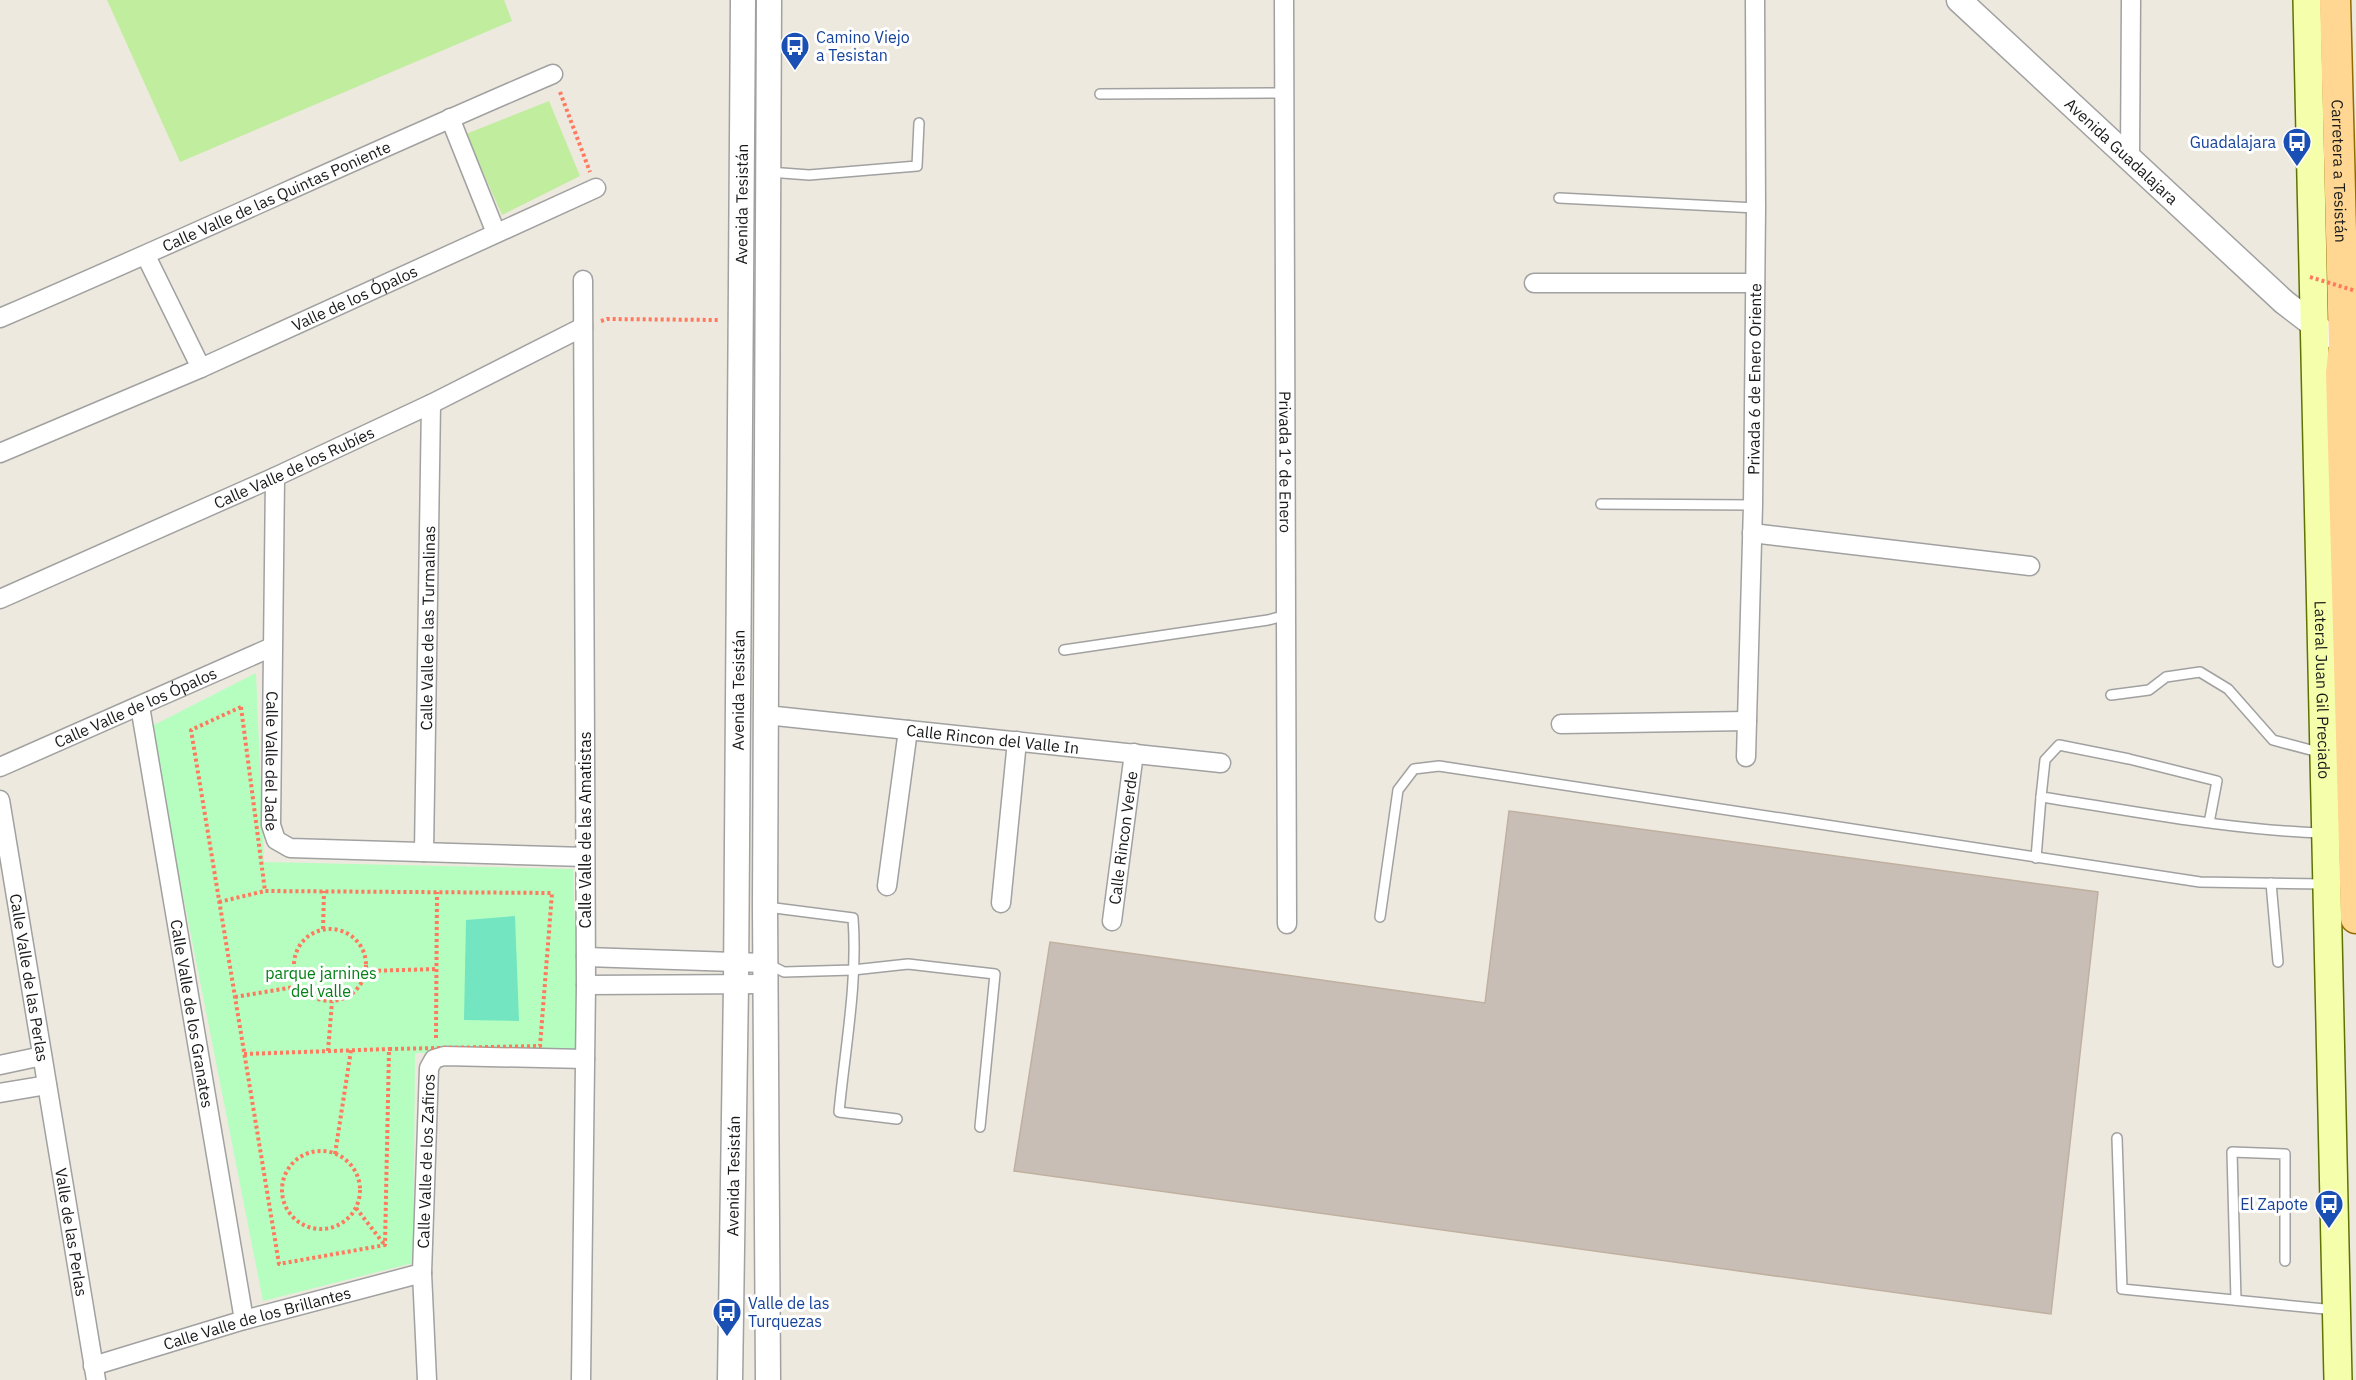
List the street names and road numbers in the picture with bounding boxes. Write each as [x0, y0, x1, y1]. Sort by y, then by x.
street label: Avenida Guadalajara [2061, 94, 2183, 209]
street label: Carretera a Tesistán [2328, 99, 2351, 243]
street label: Calle Valle de las Quintas Poniente [159, 136, 394, 256]
street label: Avenida Tesistán [731, 144, 752, 265]
street label: Valle de los Ópalos [289, 261, 421, 335]
street label: Privada 6 de Enero Oriente [1743, 283, 1765, 475]
street label: Privada 1° de Enero [1275, 391, 1296, 533]
street label: Calle Valle de los Rubíes [210, 422, 378, 513]
street label: Calle Valle de las Turmalinas [416, 526, 439, 731]
street label: Lateral Juan Gil Preciado [2310, 600, 2334, 779]
street label: Avenida Tesistán [728, 630, 749, 751]
street label: Calle Valle de los Ópalos [51, 663, 220, 752]
street label: Calle Valle del Jade [261, 691, 283, 834]
street label: Calle Rincon del Valle In [905, 720, 1080, 758]
street label: Calle Valle de las Amatistas [575, 732, 595, 928]
street label: Calle Rincon Verde [1104, 769, 1142, 906]
street label: Calle Valle de las Perlas [6, 892, 53, 1063]
street label: Calle Valle de los Granates [166, 918, 218, 1109]
street label: Calle Valle de los Zafiros [413, 1073, 439, 1249]
street label: Avenida Tesistán [722, 1115, 744, 1237]
street label: Valle de las Perlas [51, 1166, 92, 1298]
street label: Calle Valle de los Brillantes [161, 1282, 353, 1354]

